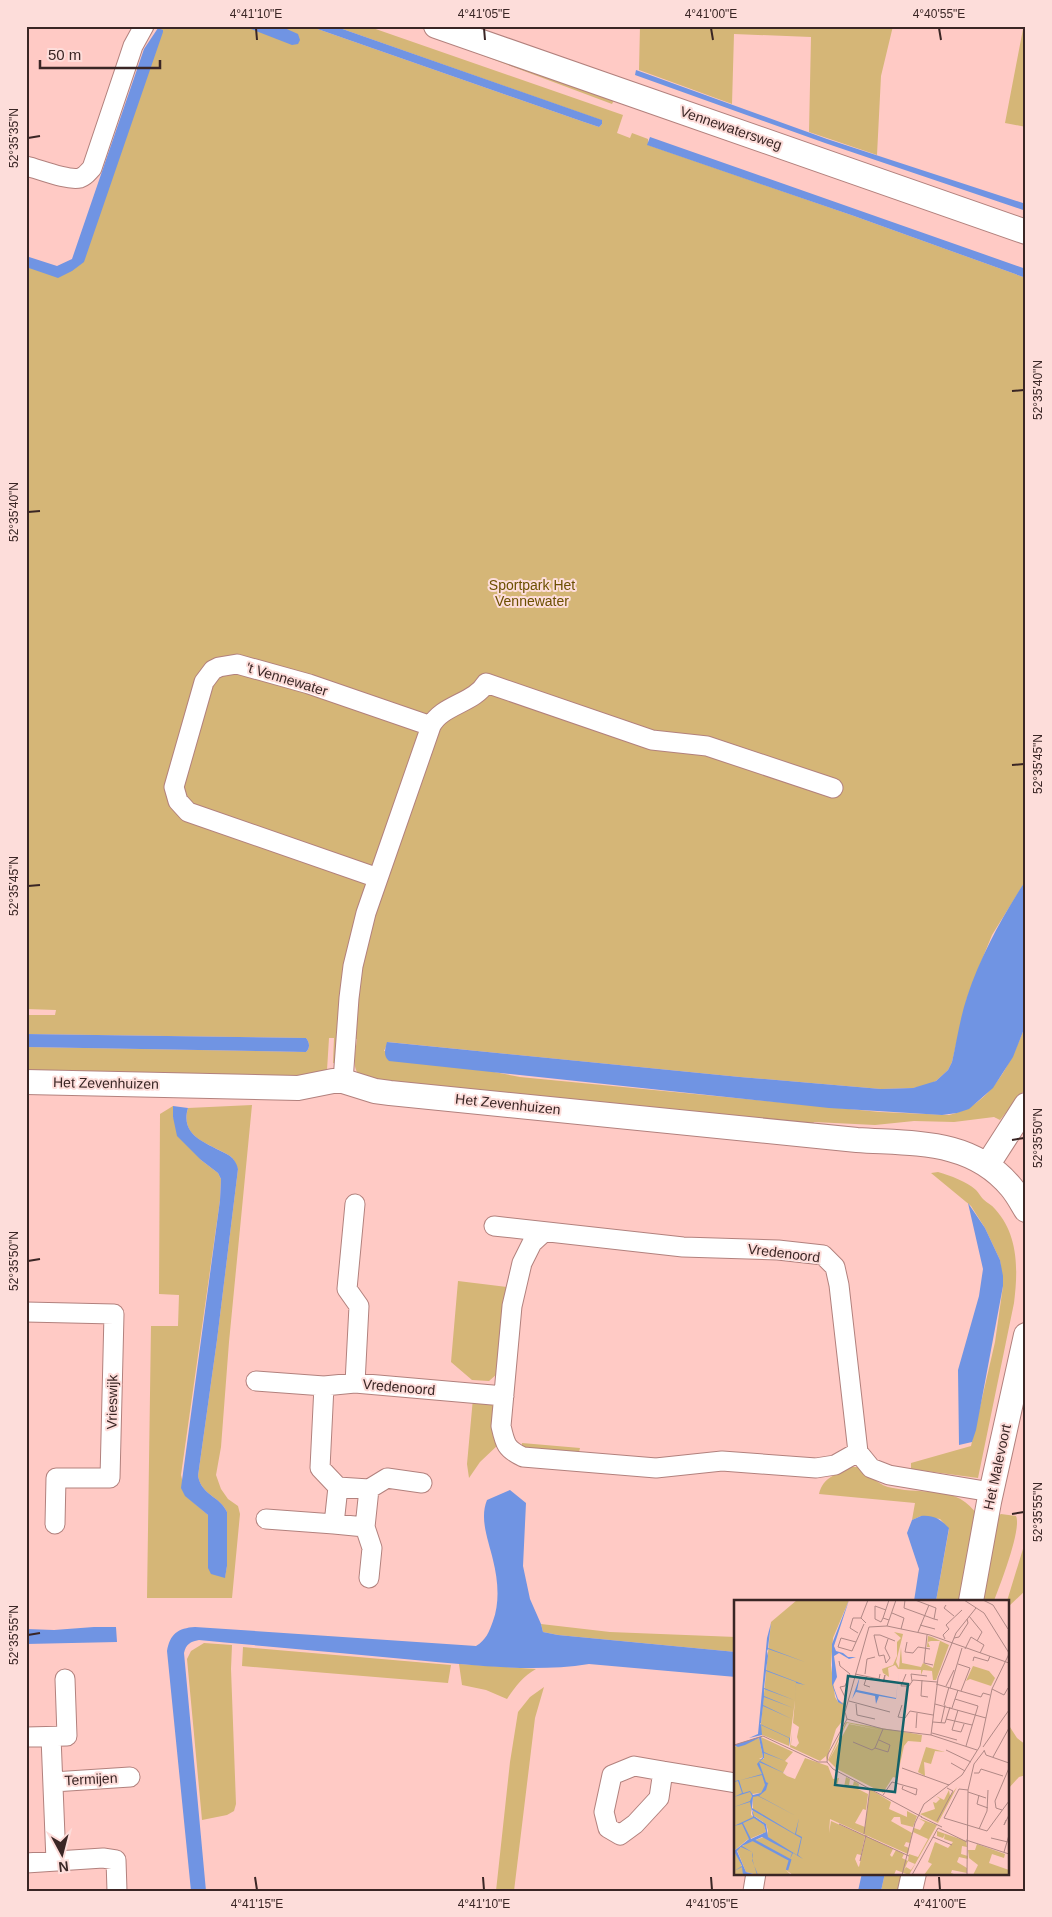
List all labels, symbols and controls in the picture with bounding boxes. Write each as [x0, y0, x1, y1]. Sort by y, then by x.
text: 4°41'10"E [230, 7, 282, 21]
text: 4°41'05"E [458, 7, 510, 21]
text: 4°41'00"E [685, 7, 737, 21]
text: 4°40'55"E [913, 7, 965, 21]
scale bar [40, 38, 160, 70]
text: 50 m [48, 46, 81, 63]
street label: Vennewatersweg [678, 103, 784, 153]
text: 52°35'35"N [7, 108, 21, 168]
text: 52°35'40"N [1031, 360, 1045, 420]
text: 52°35'40"N [7, 482, 21, 542]
park label: Sportpark Het Vennewater [489, 577, 575, 609]
street label: 't Vennewater [244, 659, 330, 699]
text: 52°35'45"N [1031, 734, 1045, 794]
text: 52°35'45"N [7, 856, 21, 916]
street label: Het Zevenhuizen [53, 1074, 159, 1092]
street label: Het Zevenhuizen [455, 1091, 561, 1117]
text: 52°35'50"N [1031, 1108, 1045, 1168]
text: 52°35'50"N [7, 1231, 21, 1291]
street label: Vredenoord [747, 1241, 821, 1265]
street label: Vrieswijk [104, 1374, 120, 1429]
street label: Vredenoord [362, 1376, 436, 1398]
street label: Het Malevoort [980, 1423, 1014, 1511]
text: 52°35'55"N [1031, 1482, 1045, 1542]
inset map [734, 1600, 1010, 1874]
text: 52°35'55"N [7, 1605, 21, 1665]
street label: Termijen [64, 1770, 118, 1788]
north arrow [38, 1830, 88, 1880]
text: N [58, 1858, 70, 1875]
text: 4°41'15"E [231, 1897, 283, 1911]
text: 4°41'10"E [458, 1897, 510, 1911]
text: 4°41'05"E [686, 1897, 738, 1911]
text: 4°41'00"E [914, 1897, 966, 1911]

